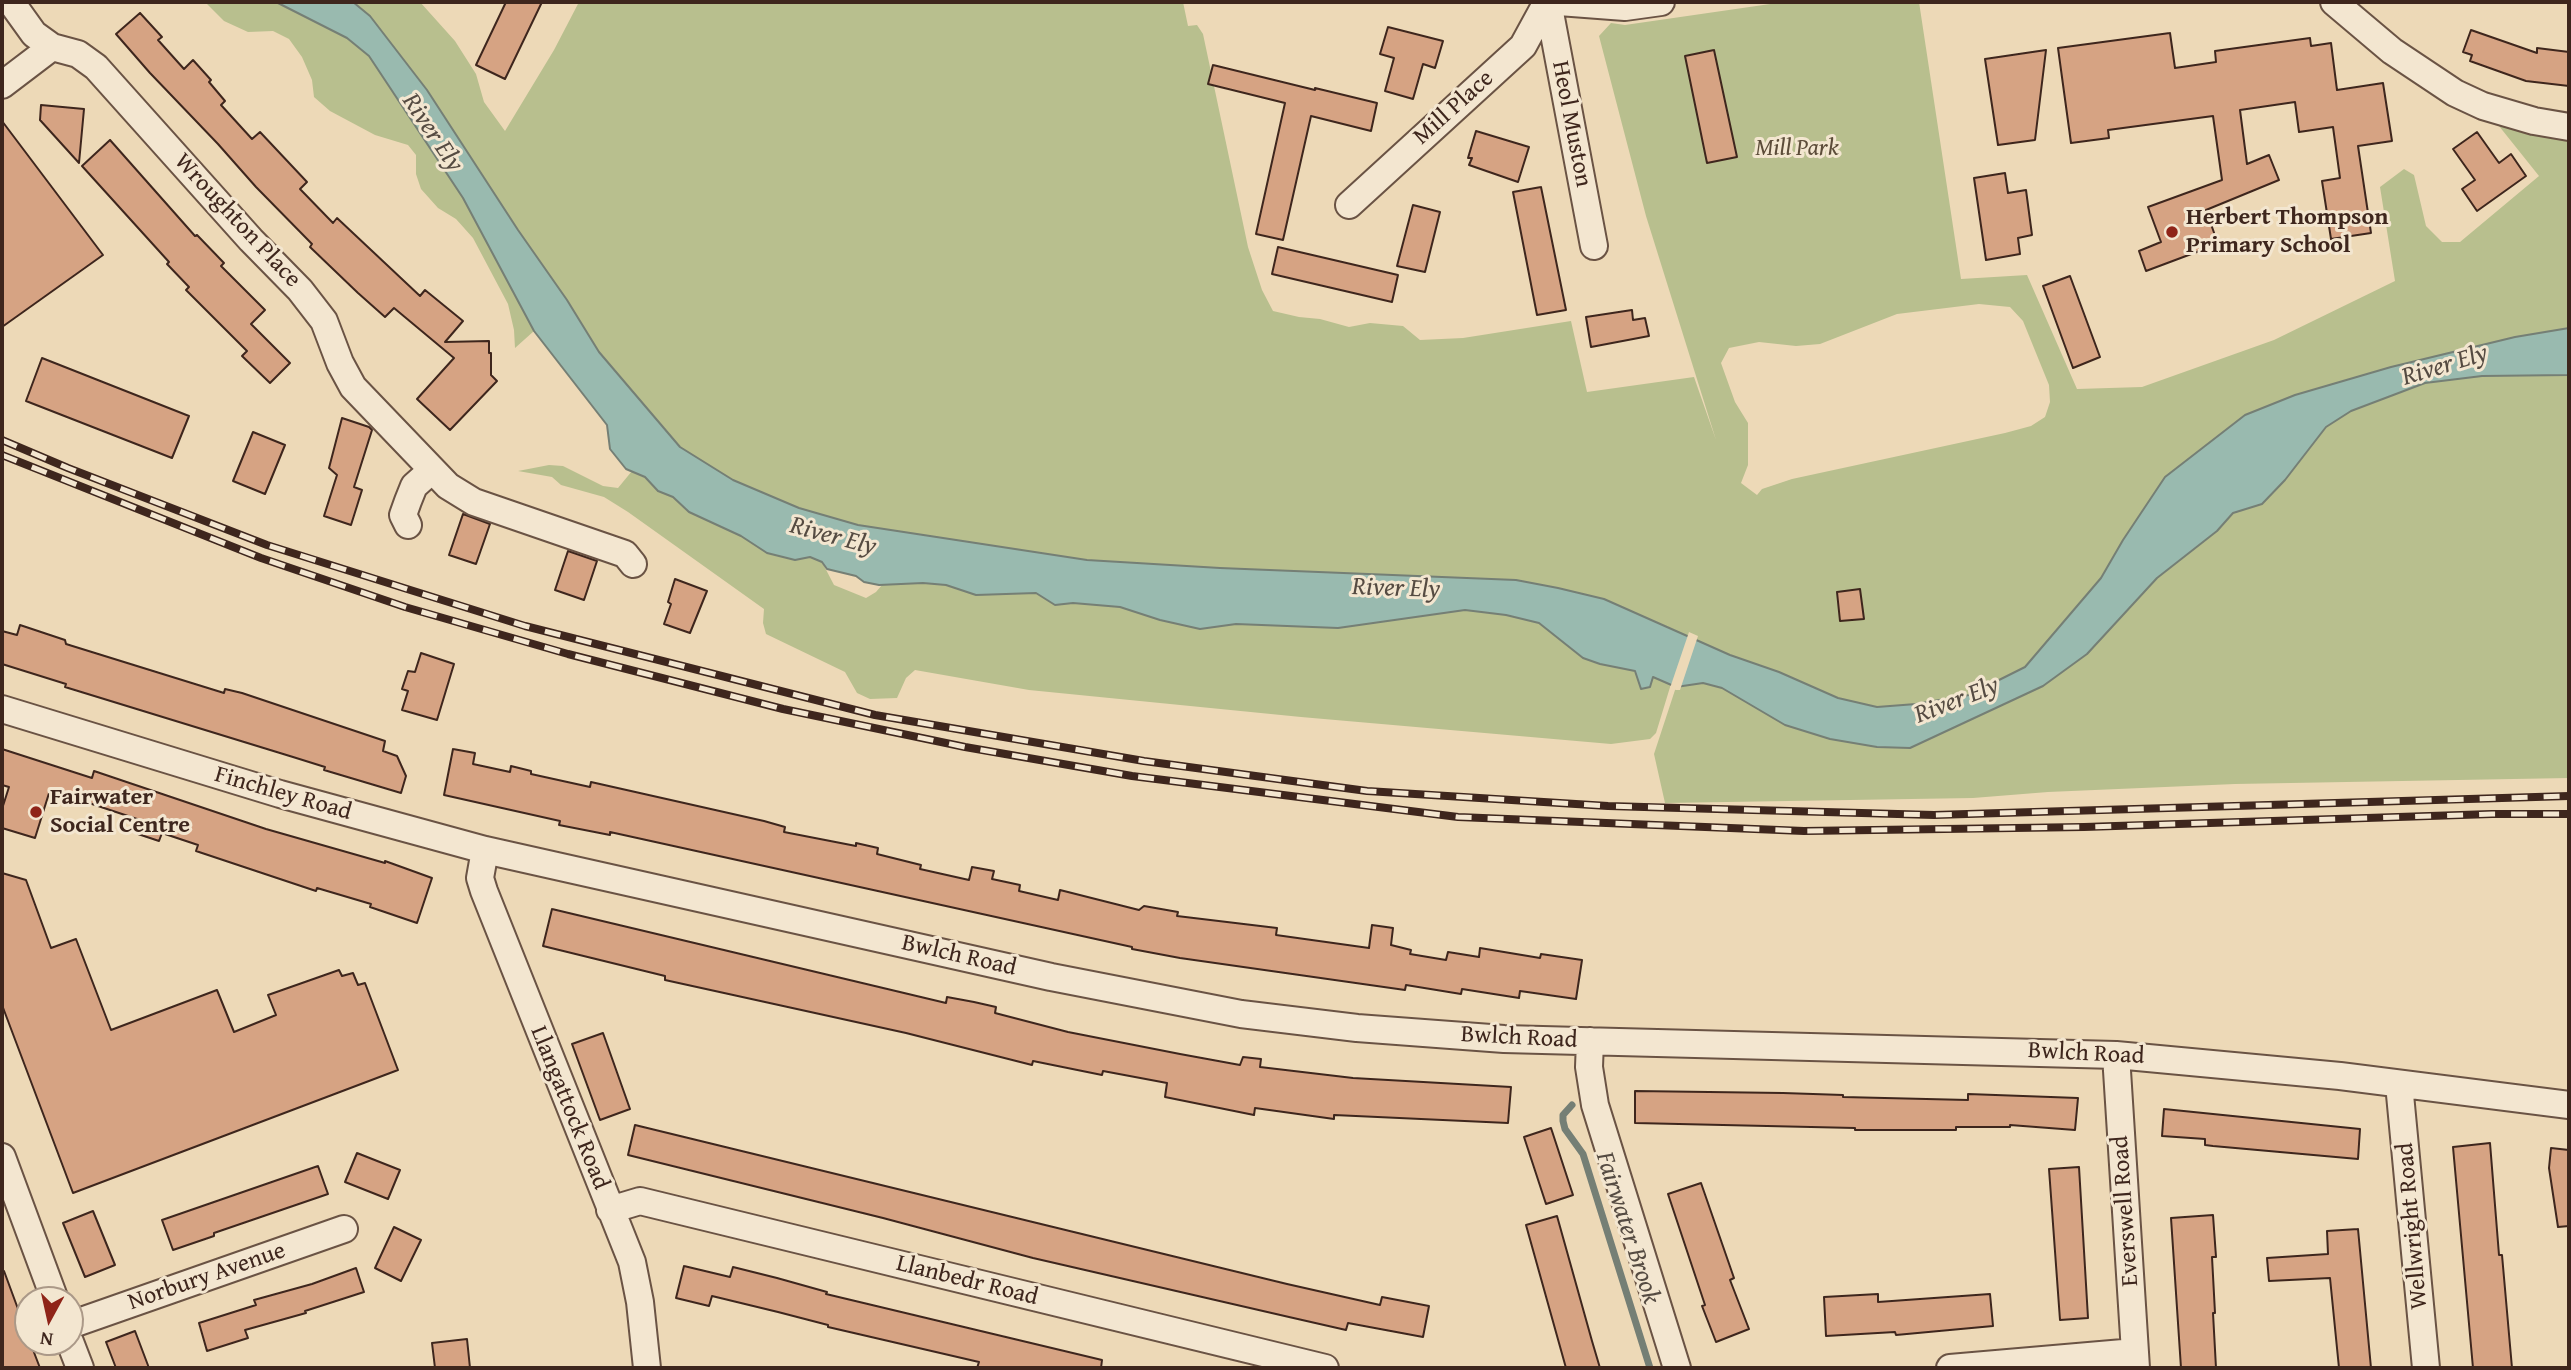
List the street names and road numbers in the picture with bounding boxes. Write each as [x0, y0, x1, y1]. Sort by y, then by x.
street label: Heol Muston [1545, 59, 1597, 189]
street label: Mill Place [1408, 64, 1500, 152]
street label: Wroughton Place [167, 148, 307, 294]
street label: Finchley Road [211, 761, 355, 827]
street label: Bwlch Road [899, 929, 1019, 983]
street label: Bwlch Road [1460, 1021, 1578, 1055]
street label: Llangattock Road [523, 1022, 615, 1194]
street label: Bwlch Road [2027, 1037, 2145, 1071]
street label: Everswell Road [2106, 1135, 2146, 1287]
street label: Wellwright Road [2391, 1141, 2435, 1311]
street label: Norbury Avenue [125, 1237, 289, 1317]
street label: Llanbedr Road [893, 1249, 1041, 1313]

